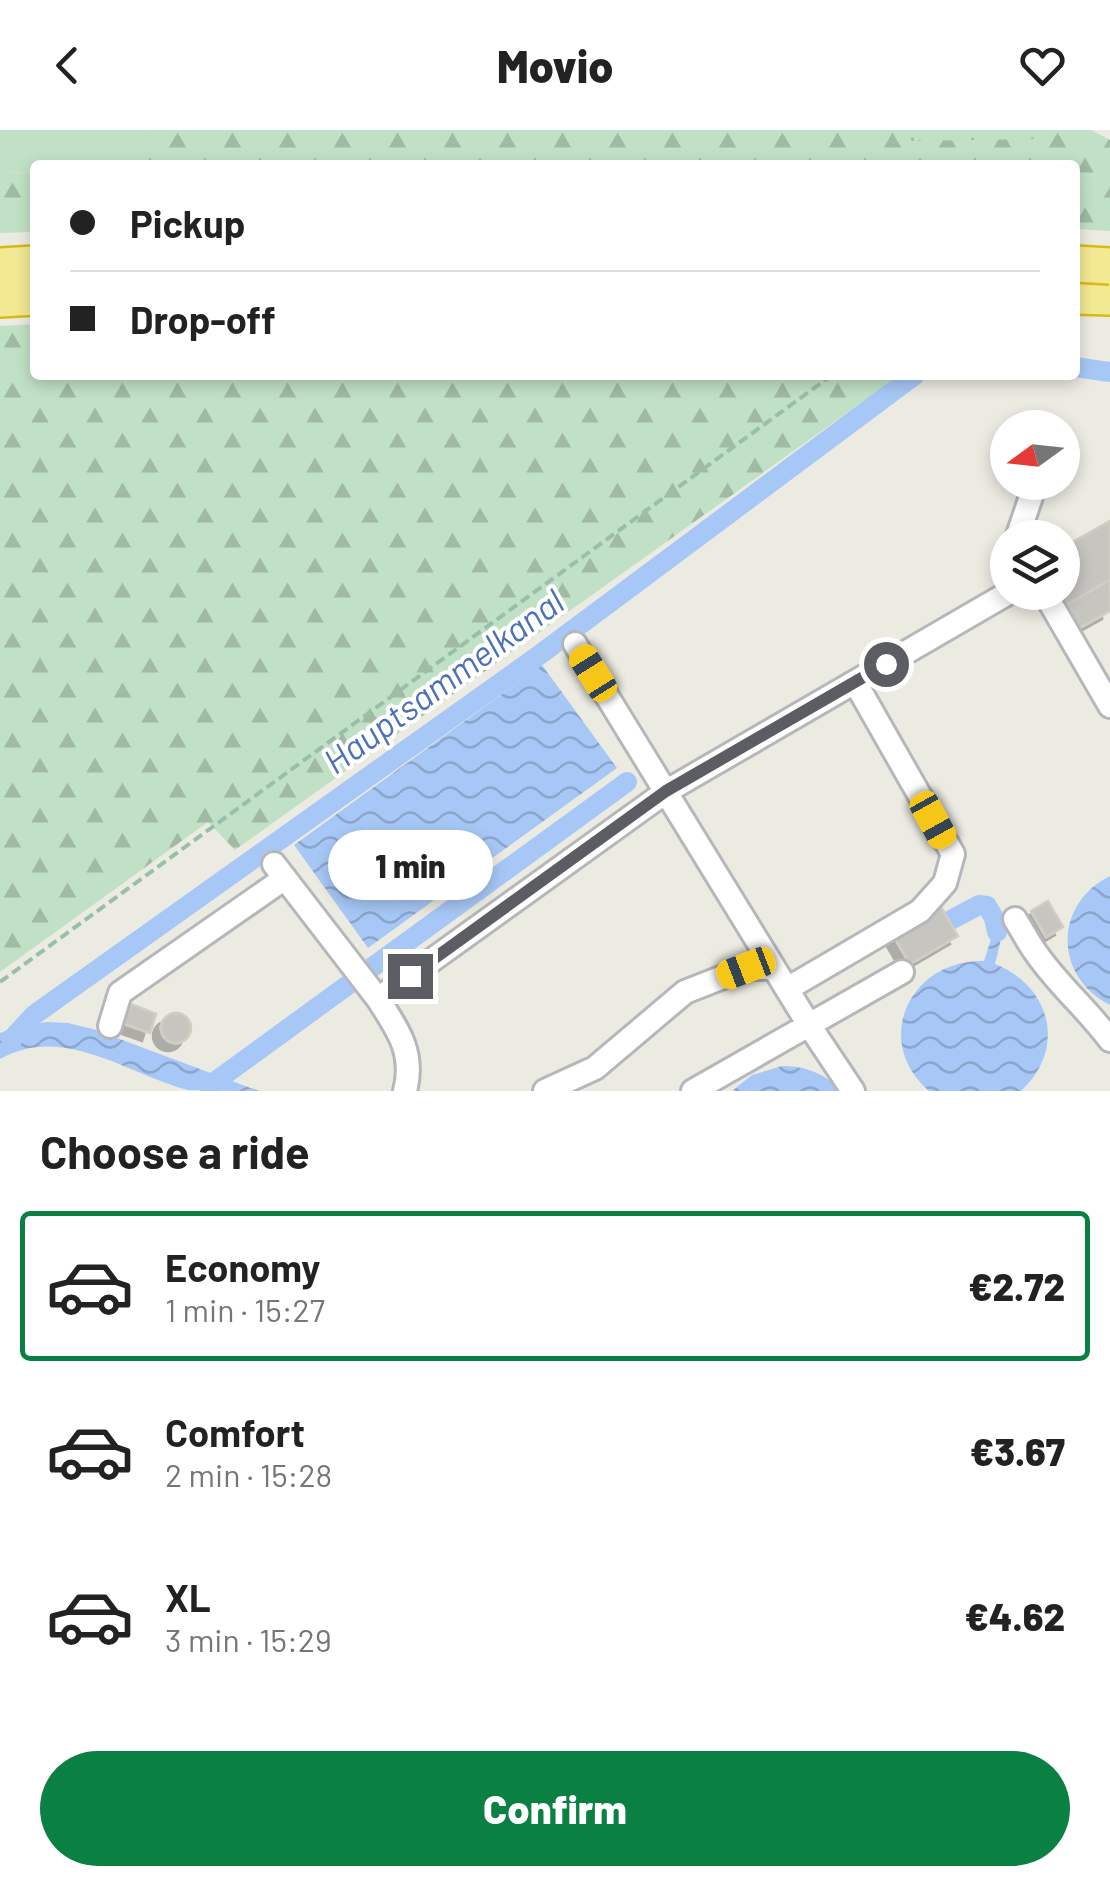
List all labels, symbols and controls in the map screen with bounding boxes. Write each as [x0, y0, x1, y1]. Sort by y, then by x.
icon: back [40, 38, 95, 93]
text: Movio [497, 38, 613, 92]
icon: heart [1015, 38, 1070, 93]
text: Pickup [130, 200, 245, 246]
text: Drop-off [130, 296, 276, 342]
north arrow [990, 410, 1080, 500]
map controls [990, 410, 1080, 610]
button: layers [990, 520, 1080, 610]
water label: Hauptsammelkanal [315, 579, 571, 782]
car [564, 640, 622, 706]
route start [864, 642, 909, 687]
car [905, 786, 961, 854]
callout: 1 min [328, 831, 492, 901]
text: 1 min [375, 846, 446, 884]
car [713, 943, 779, 993]
route end [388, 954, 433, 999]
text: Choose a ride [40, 1124, 310, 1178]
icon: car [45, 1241, 135, 1331]
text: Economy [165, 1244, 320, 1290]
text: €2.72 [968, 1263, 1065, 1309]
text: 1 min · 15:27 [165, 1290, 325, 1328]
icon: car [45, 1406, 135, 1496]
text: Comfort [165, 1409, 305, 1455]
text: €3.67 [970, 1428, 1065, 1474]
text: 2 min · 15:28 [165, 1455, 332, 1493]
icon: car [45, 1571, 135, 1661]
text: XL [165, 1574, 211, 1620]
text: €4.62 [965, 1593, 1065, 1639]
text: 3 min · 15:29 [165, 1620, 332, 1658]
button: Confirm [40, 1751, 1070, 1866]

